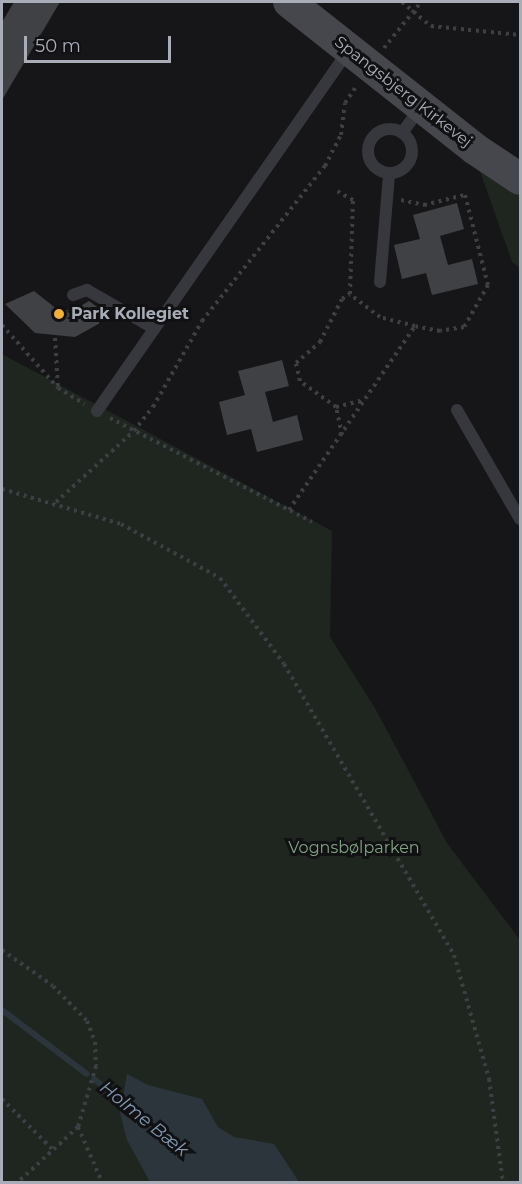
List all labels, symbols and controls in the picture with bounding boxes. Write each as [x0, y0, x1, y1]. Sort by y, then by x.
scale bar [27, 24, 174, 62]
street label: Spangsbjerg Kirkevej [331, 32, 475, 152]
text: 50 m [35, 35, 81, 57]
place label: Park Kollegiet [71, 304, 189, 324]
marker: Park Kollegiet [52, 307, 66, 321]
park label: Vognsbølparken [288, 838, 420, 858]
water label: Holme Bæk [95, 1077, 193, 1161]

